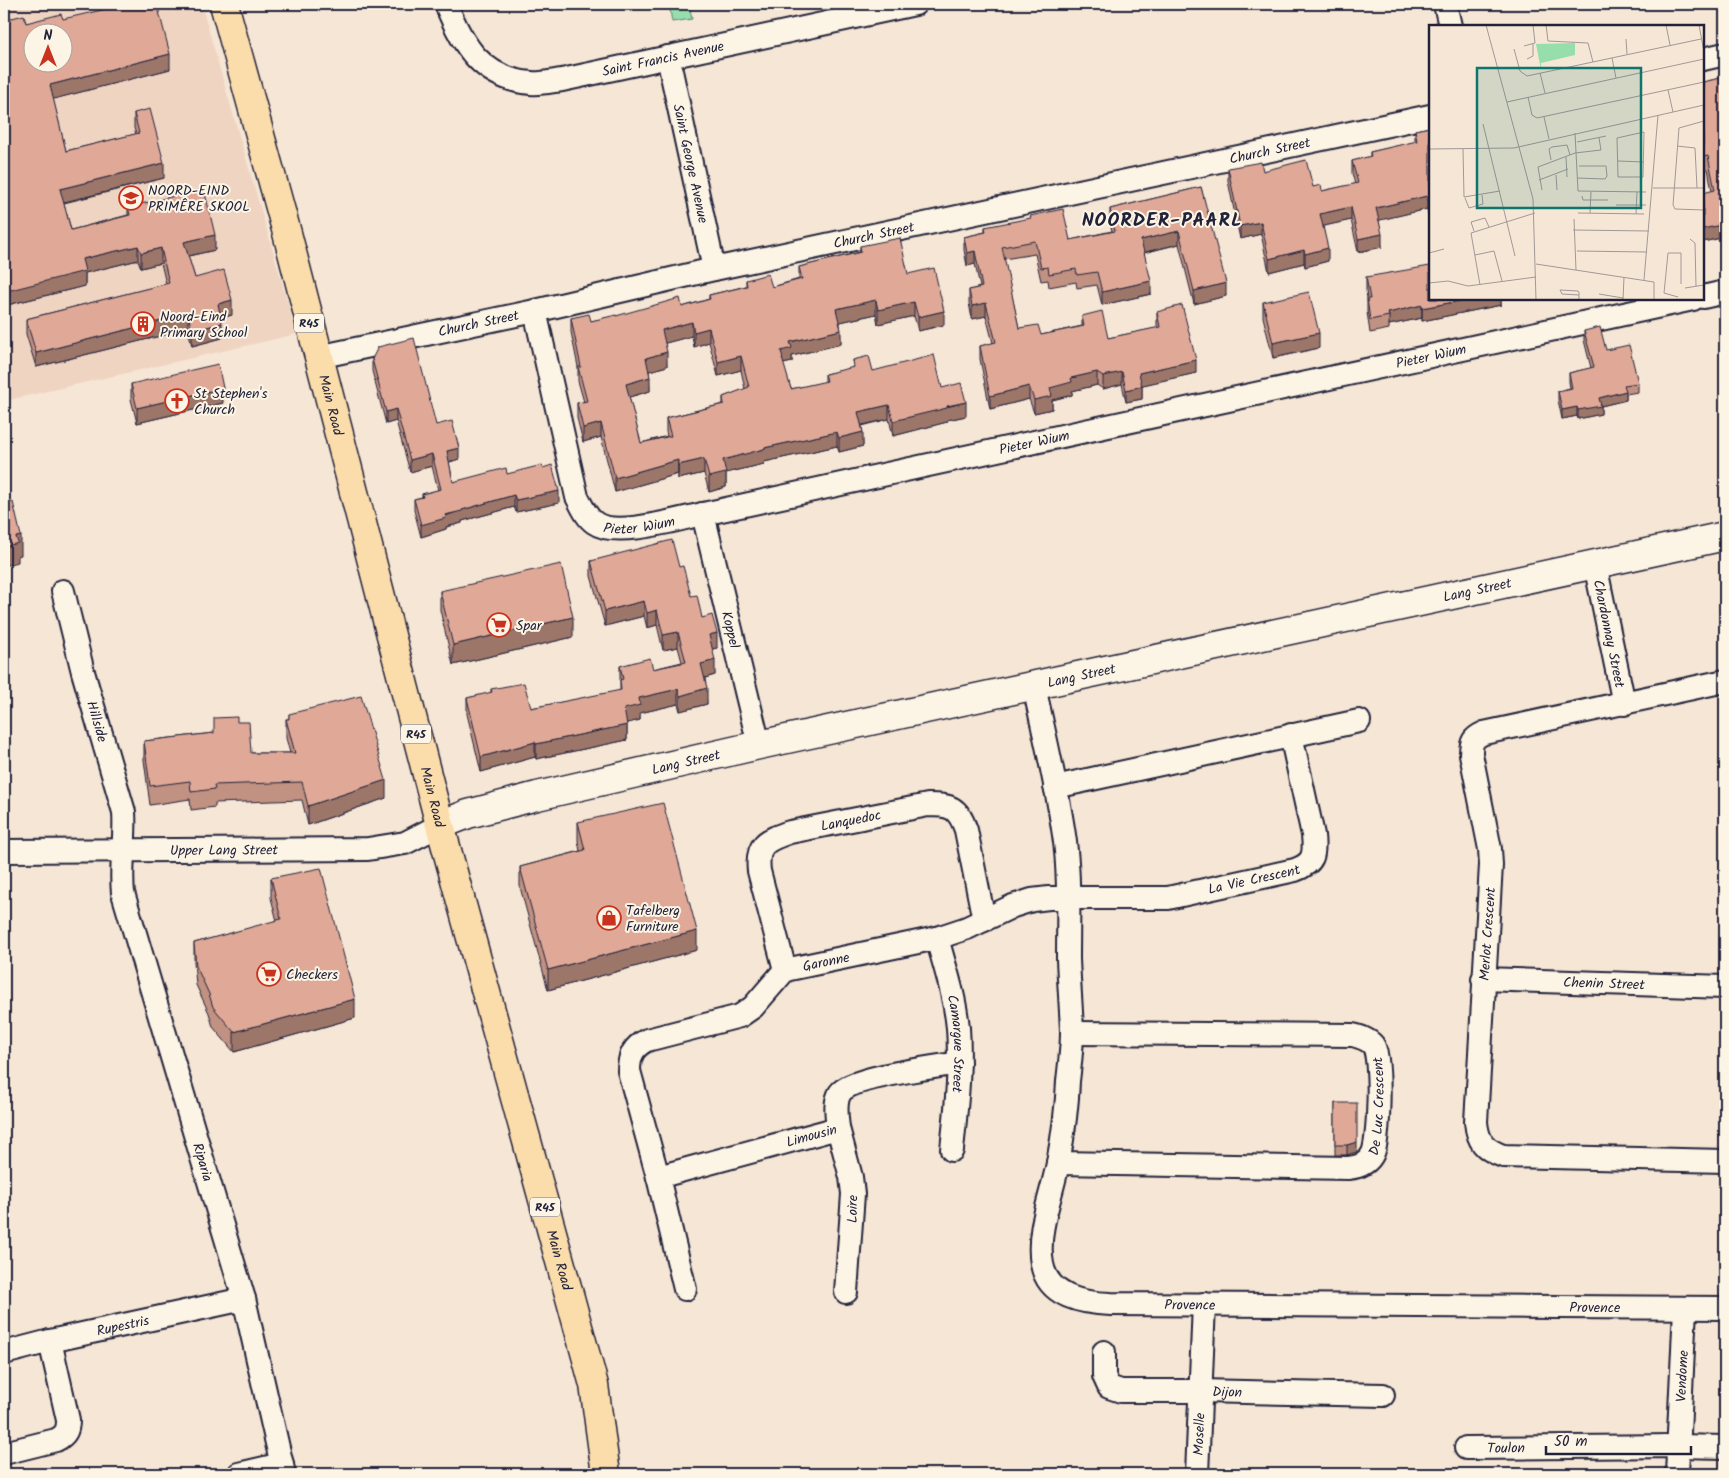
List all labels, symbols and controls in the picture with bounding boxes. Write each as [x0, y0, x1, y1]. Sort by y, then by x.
north arrow [22, 22, 72, 72]
text: N [44, 25, 53, 47]
inset map [1429, 25, 1704, 300]
street label: Saint Francis Avenue [600, 35, 727, 83]
street label: Saint George Avenue [666, 102, 714, 226]
street label: Church Street [1227, 132, 1313, 171]
place label: NOORD-EIND PRIMÊRE SKOOL [148, 180, 250, 218]
school or university icon: NOORD-EIND PRIMÊRE SKOOL [118, 185, 144, 211]
district label: NOORDER-PAARL [1082, 206, 1242, 236]
street label: Church Street [831, 216, 917, 255]
street label: Church Street [436, 305, 522, 343]
place label: Noord-Eind Primary School [160, 306, 248, 344]
building icon: Noord-Eind Primary School [130, 311, 156, 337]
road number: R45 [294, 314, 324, 332]
street label: Pieter Wium [1394, 339, 1468, 375]
street label: Main Road [312, 372, 349, 439]
place label: St Stephen's Church [194, 383, 268, 421]
church icon: St Stephen's Church [164, 388, 190, 414]
street label: Pieter Wium [997, 425, 1072, 461]
street label: Pieter Wium [601, 511, 677, 541]
street label: Lang Street [1441, 572, 1514, 609]
street label: Chardonnay Street [1587, 578, 1630, 690]
street label: Koppel [715, 609, 745, 651]
supermarket icon: Spar [486, 612, 512, 638]
place label: Spar [516, 615, 543, 637]
street label: Lang Street [1045, 658, 1118, 694]
street label: Hillside [80, 698, 113, 746]
road number: R45 [401, 724, 431, 744]
street label: Lang Street [650, 744, 723, 781]
street label: Main Road [413, 764, 450, 831]
street label: Lanquedoc [819, 804, 883, 838]
street label: Upper Lang Street [170, 839, 279, 862]
street label: La Vie Crescent [1206, 859, 1304, 901]
street label: Merlot Crescent [1474, 886, 1502, 981]
place label: Tafelberg Furniture [626, 900, 680, 938]
shop icon: Tafelberg Furniture [596, 905, 622, 931]
street label: Garonne [801, 947, 852, 978]
supermarket icon: Checkers [256, 961, 282, 987]
place label: Checkers [286, 964, 338, 986]
street label: Chenin Street [1563, 972, 1646, 996]
street label: Camargue Street [941, 993, 969, 1094]
street label: De Luc Crescent [1363, 1055, 1391, 1158]
street label: Limousin [784, 1119, 840, 1154]
street label: Riparia [186, 1140, 218, 1184]
street label: Loire [842, 1194, 864, 1223]
road number: R45 [530, 1198, 560, 1216]
street label: Main Road [540, 1227, 578, 1294]
street label: Provence [1164, 1294, 1216, 1317]
street label: Provence [1569, 1297, 1621, 1319]
street label: Rupestris [95, 1310, 151, 1343]
street label: Vendome [1670, 1349, 1695, 1403]
street label: Dijon [1212, 1381, 1242, 1404]
street label: Moselle [1188, 1412, 1212, 1456]
scale bar [1546, 1423, 1692, 1455]
text: 50 m [1554, 1430, 1588, 1454]
street label: Toulon [1487, 1437, 1525, 1460]

